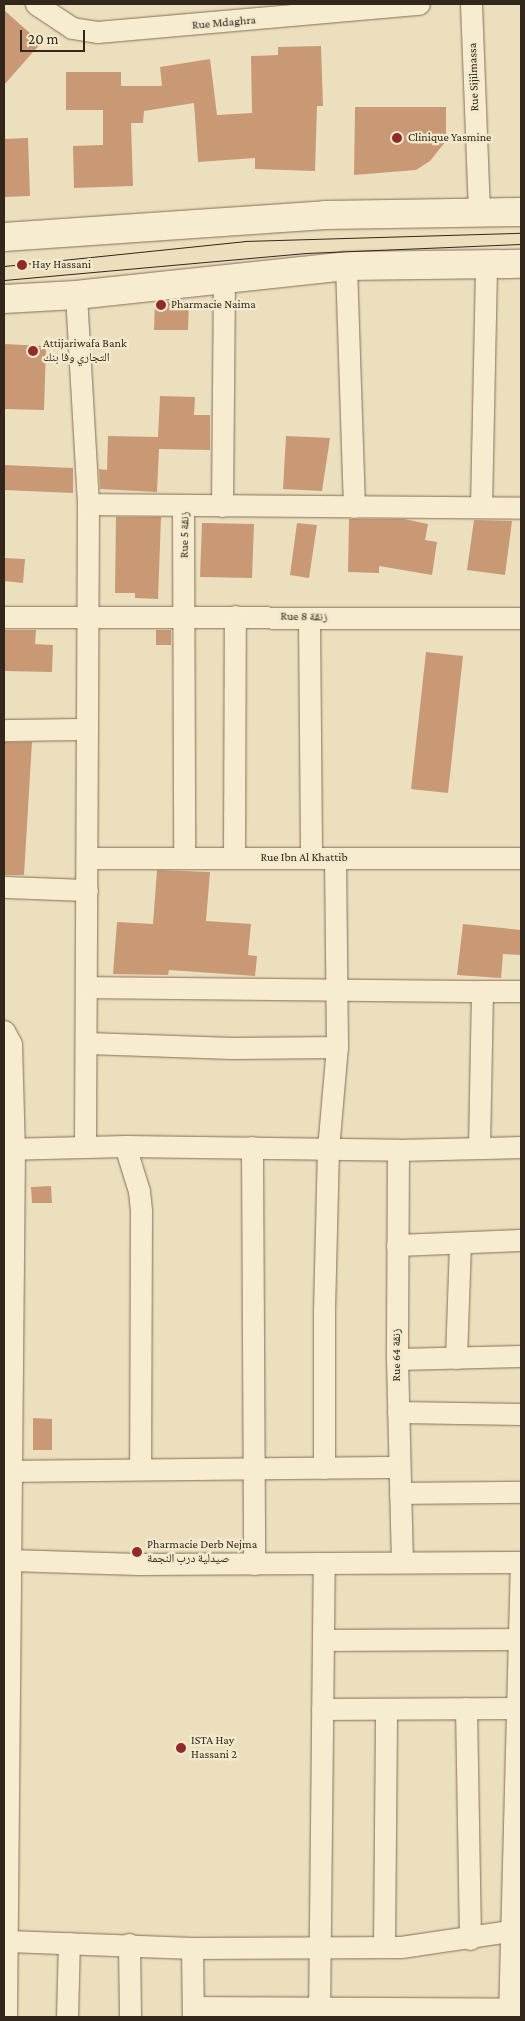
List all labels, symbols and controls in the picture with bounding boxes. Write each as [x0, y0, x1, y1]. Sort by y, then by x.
street label: Rue Mdaghra [191, 13, 257, 33]
scale bar [22, 20, 88, 52]
text: 20 m [28, 31, 59, 47]
street label: Rue Sijilmassa [466, 42, 482, 112]
marker: Clinique Yasmine [390, 131, 404, 145]
place label: Clinique Yasmine [408, 131, 491, 145]
place label: Hay Hassani [32, 258, 91, 272]
marker: Hay Hassani [16, 259, 28, 271]
place label: Pharmacie Naima [171, 298, 256, 312]
marker: Pharmacie Naima [155, 299, 167, 311]
place label: Attijariwafa Bank التجاري وفا بنك [43, 337, 127, 365]
marker: Attijariwafa Bank التجاري وفا بنك [27, 345, 39, 357]
street label: Rue 5 زنقة [177, 512, 193, 558]
street label: Rue 8 زنقة [280, 609, 328, 625]
street label: Rue Ibn Al Khattib [260, 851, 348, 865]
street label: Rue 64 زنقة [390, 1329, 404, 1381]
place label: Pharmacie Derb Nejma صيدلية درب النجمة [147, 1538, 257, 1566]
marker: Pharmacie Derb Nejma صيدلية درب النجمة [131, 1546, 143, 1558]
place label: ISTA Hay Hassani 2 [191, 1734, 237, 1762]
marker: ISTA Hay Hassani 2 [175, 1742, 187, 1754]

